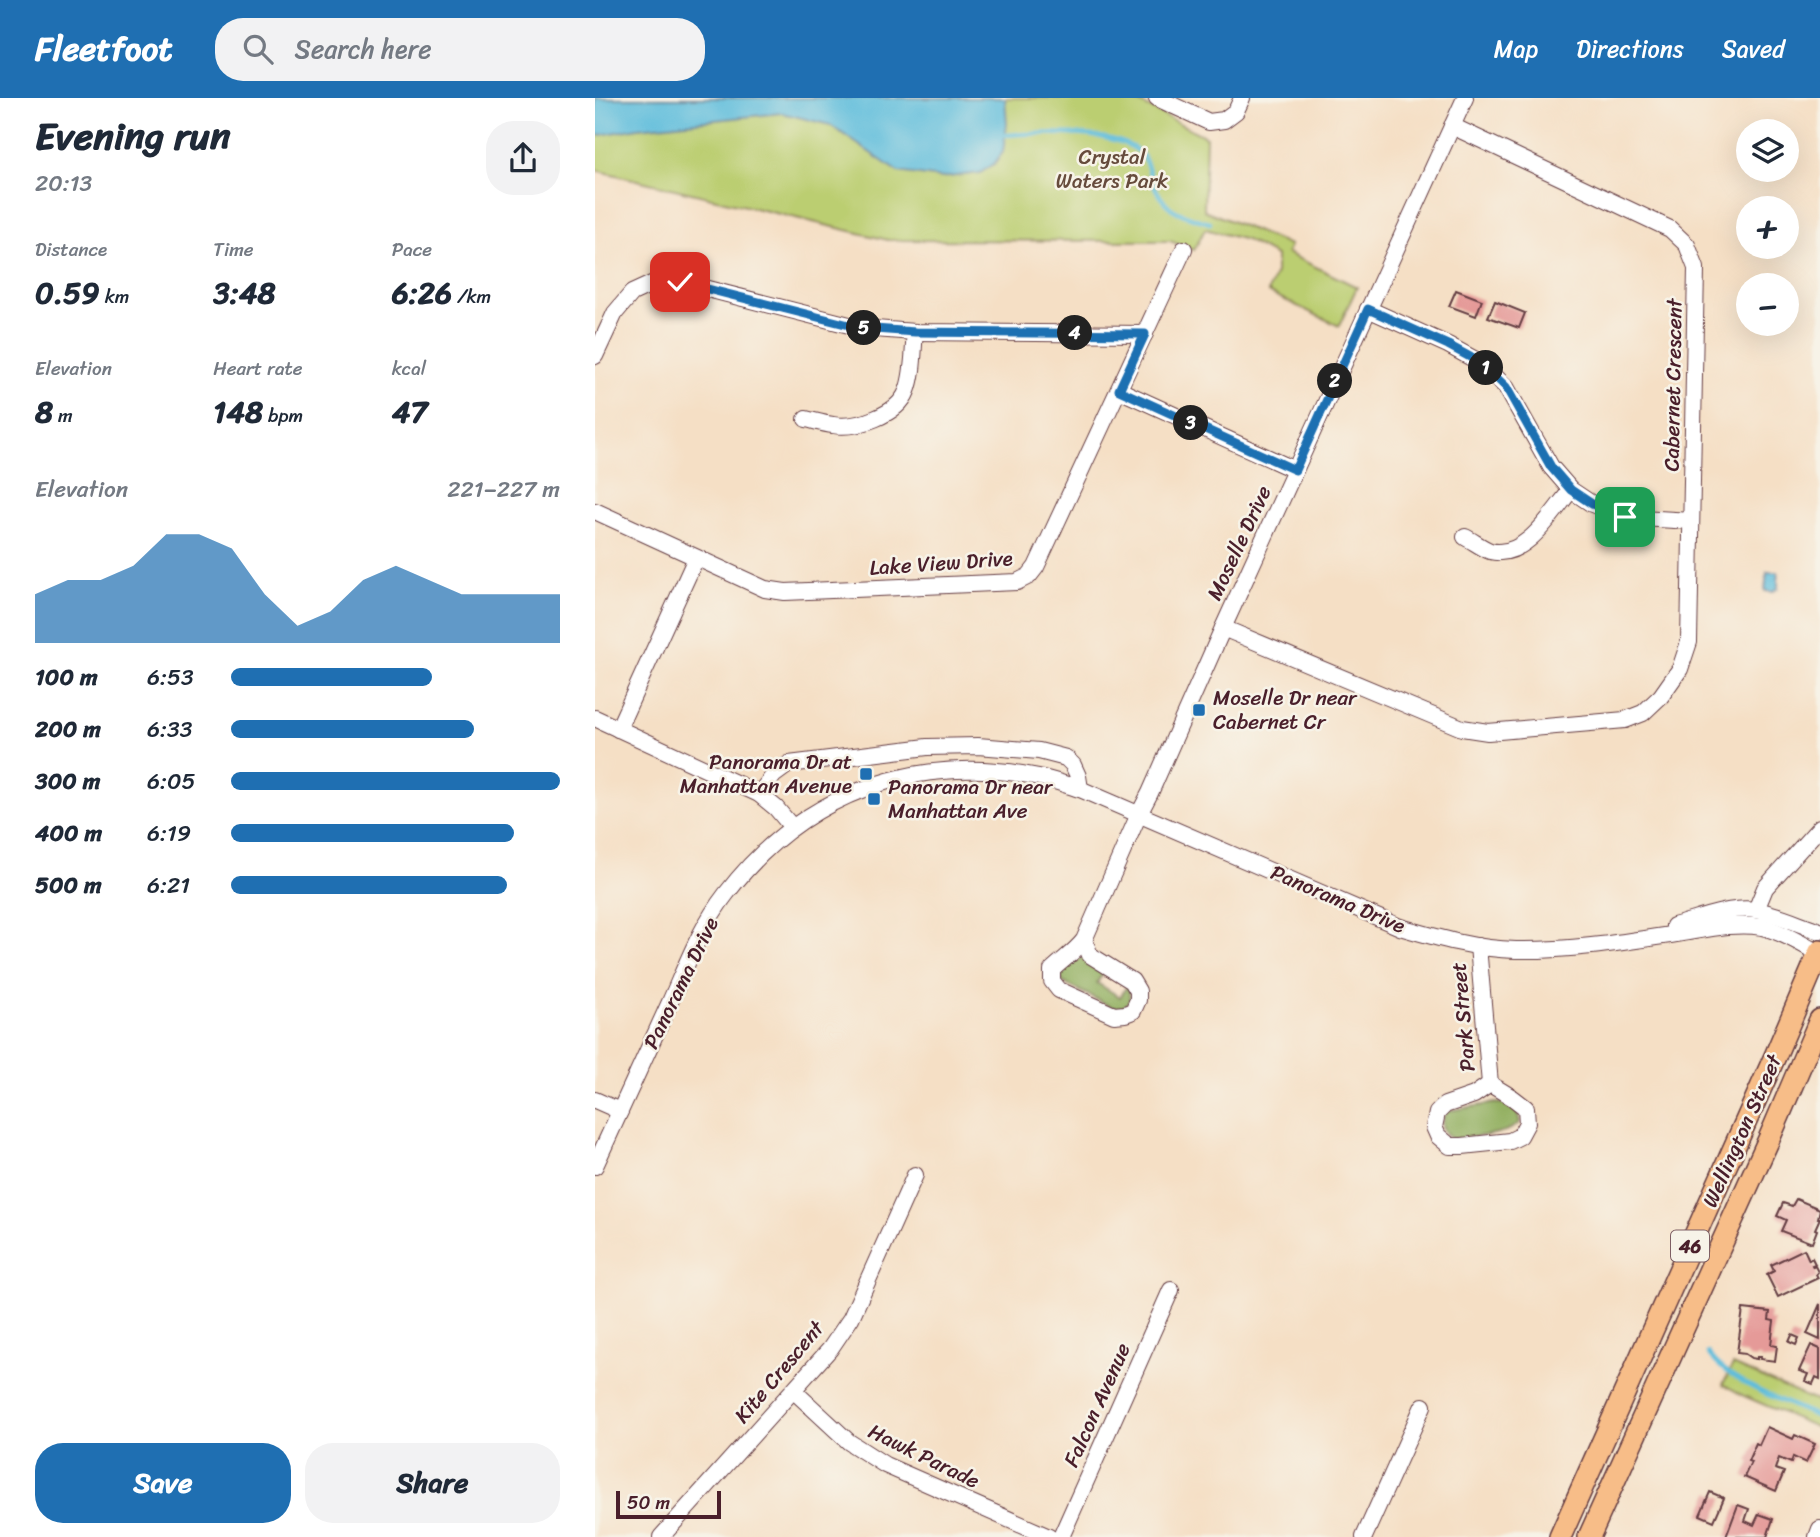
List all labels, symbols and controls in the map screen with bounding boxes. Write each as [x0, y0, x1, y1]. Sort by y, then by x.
search box [215, 18, 705, 81]
text: Fleetfoot [35, 20, 173, 78]
text: Search here [295, 26, 432, 72]
text: Map [1494, 28, 1538, 70]
text: Directions [1576, 28, 1684, 70]
text: Saved [1722, 28, 1785, 70]
icon: search [239, 30, 277, 68]
text: Evening run [35, 103, 231, 170]
map controls [1736, 119, 1799, 336]
button: layers [1736, 119, 1799, 182]
button: share [486, 121, 560, 195]
park label: Crystal Waters Park [1056, 138, 1168, 200]
text: 20:13 [35, 163, 92, 204]
button: + [1736, 196, 1799, 259]
text: Distance [35, 233, 107, 266]
text: Time [213, 233, 254, 266]
text: Pace [392, 233, 432, 266]
pin [650, 252, 710, 312]
icon: check [661, 263, 699, 301]
text: 0.59 [35, 266, 100, 320]
text: 3:48 [213, 266, 276, 320]
text: 6:26 [392, 266, 452, 320]
button: − [1736, 273, 1799, 336]
text: km [100, 280, 129, 313]
text: /km [452, 280, 491, 313]
street label: Cabernet Crescent [1652, 297, 1694, 472]
pin: 5 [847, 310, 881, 345]
text: 5 [858, 311, 869, 344]
pin: 4 [1057, 316, 1093, 350]
text: 4 [1069, 316, 1080, 349]
pin: 1 [1469, 350, 1503, 386]
text: 1 [1481, 351, 1490, 384]
text: Elevation [35, 352, 112, 385]
text: Heart rate [213, 352, 303, 385]
text: kcal [392, 352, 426, 385]
pin: 2 [1317, 364, 1353, 398]
text: 2 [1329, 364, 1340, 397]
text: 8 [35, 385, 53, 439]
text: 148 [213, 385, 263, 439]
text: 47 [392, 385, 428, 439]
text: m [53, 399, 73, 432]
text: bpm [263, 399, 303, 432]
pin: 3 [1173, 406, 1209, 440]
text: 3 [1185, 406, 1196, 439]
text: Elevation [35, 469, 128, 510]
text: 221–227 m [447, 469, 560, 510]
street label: Moselle Drive [1196, 479, 1282, 607]
pin [1595, 487, 1655, 547]
icon: arrive [1606, 498, 1644, 536]
street label: Lake View Drive [868, 539, 1014, 587]
text: 100 m [35, 657, 98, 698]
text: 6:53 [147, 657, 194, 698]
place label: Moselle Dr near Cabernet Cr [1213, 679, 1358, 741]
marker: Moselle Dr near Cabernet Cr [1191, 702, 1207, 718]
text: 200 m [35, 709, 101, 750]
text: 6:33 [147, 709, 192, 750]
place label: Panorama Dr at Manhattan Avenue [680, 743, 852, 805]
text: 300 m [35, 761, 100, 802]
text: 6:05 [147, 761, 196, 802]
marker: Panorama Dr at Manhattan Avenue [858, 766, 874, 782]
place label: Panorama Dr near Manhattan Ave [888, 768, 1054, 830]
marker: Panorama Dr near Manhattan Ave [866, 791, 882, 807]
text: 400 m [35, 813, 102, 854]
text: 6:19 [147, 813, 191, 854]
street label: Panorama Drive [1265, 853, 1411, 945]
text: 500 m [35, 865, 102, 906]
text: 6:21 [147, 865, 190, 906]
street label: Panorama Drive [632, 910, 730, 1056]
street label: Park Street [1439, 961, 1487, 1073]
street label: Wellington Street [1691, 1047, 1793, 1214]
road number: 46 [1671, 1230, 1709, 1262]
street label: Kite Crescent [724, 1311, 835, 1432]
street label: Falcon Avenue [1053, 1336, 1141, 1473]
street label: Hawk Parade [862, 1413, 987, 1500]
button: Save [35, 1443, 291, 1523]
button: Share [305, 1443, 560, 1523]
text: 50 m [627, 1486, 670, 1519]
scale bar [616, 1488, 721, 1520]

